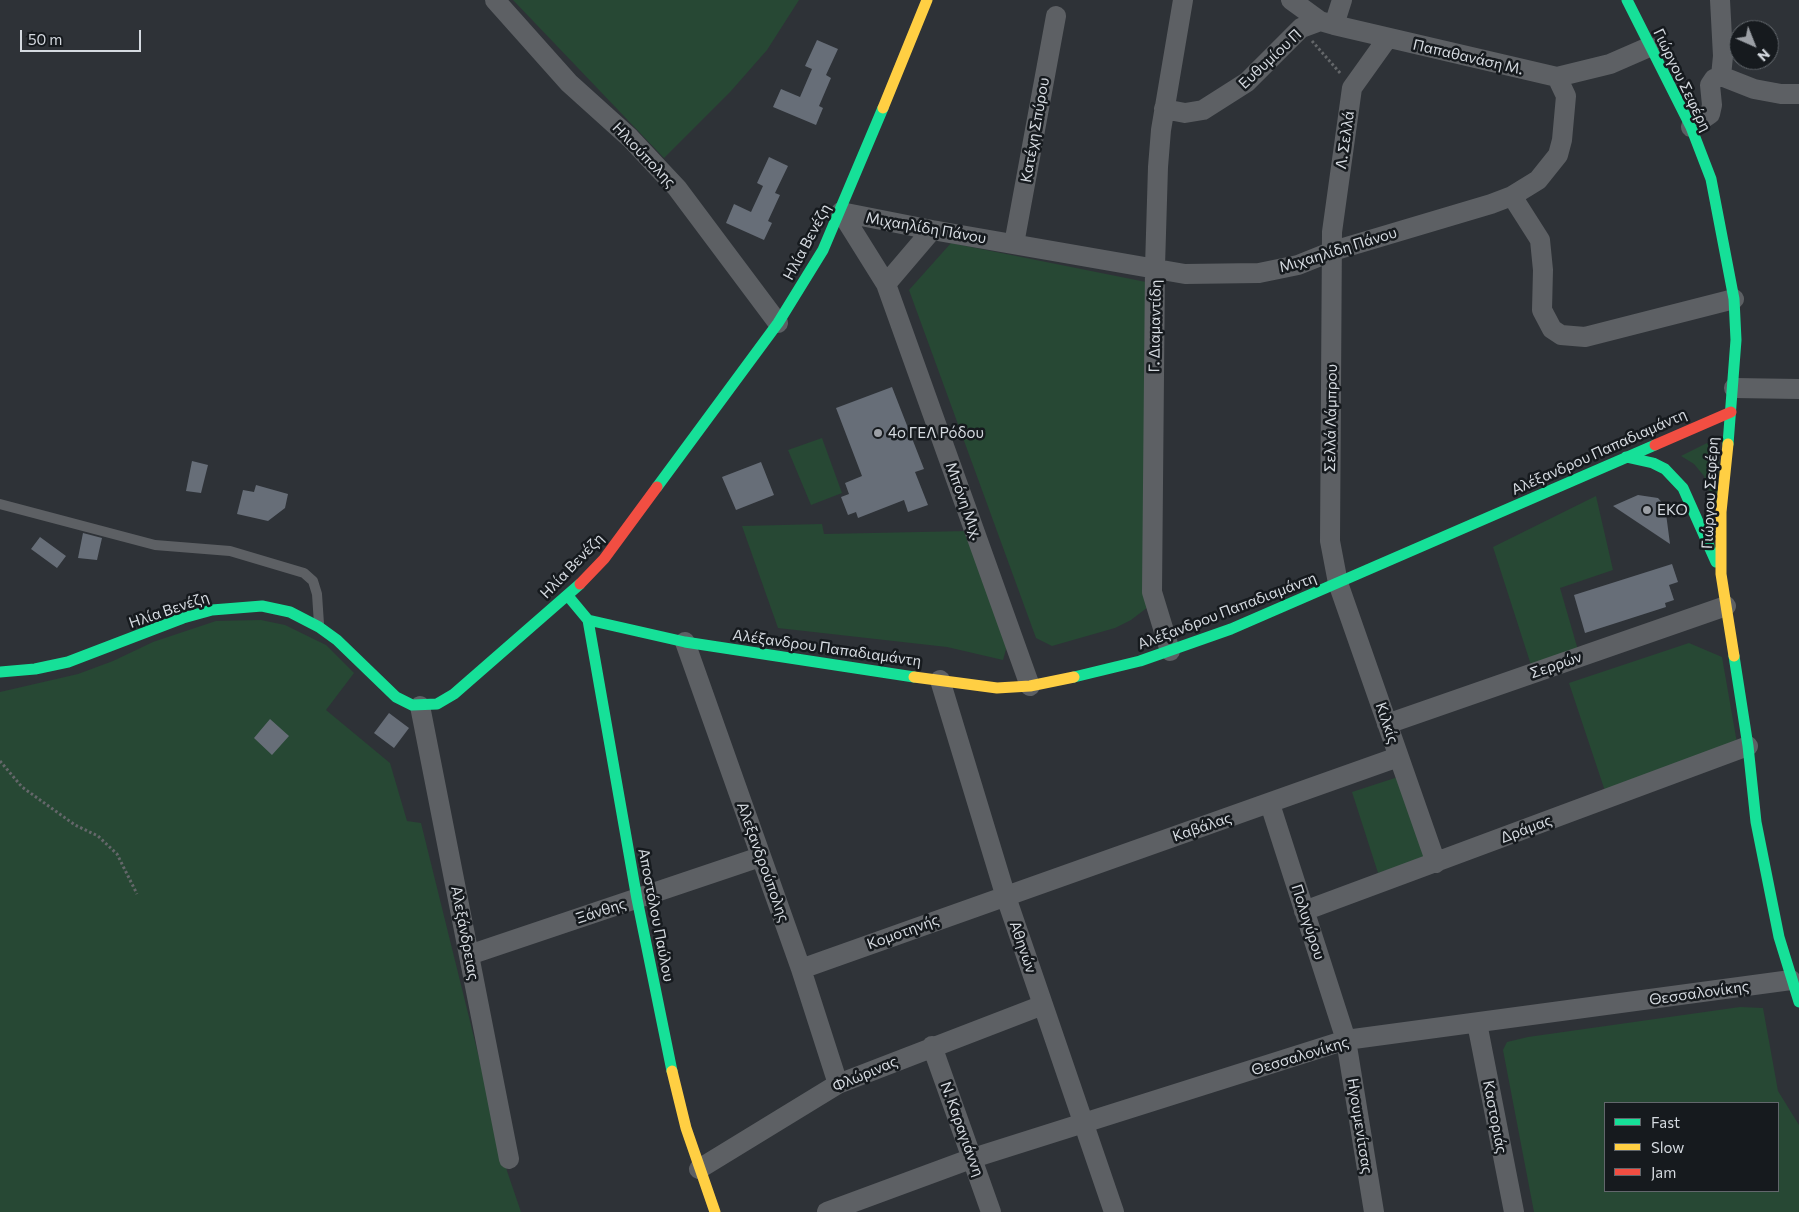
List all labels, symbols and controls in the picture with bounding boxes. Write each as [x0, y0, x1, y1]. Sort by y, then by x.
scale bar [22, 20, 144, 52]
north arrow [1729, 20, 1779, 70]
street label: Ευθυμίου Π [1235, 25, 1305, 93]
street label: Γιώργου Σεφέρη [1649, 26, 1715, 134]
text: 50 m [28, 30, 62, 48]
street label: Παπαθανάση Μ. [1411, 36, 1525, 78]
text: N [1754, 46, 1774, 65]
street label: Κατέχη Σπύρου [1017, 76, 1053, 184]
street label: Λ. Σελλά [1332, 110, 1358, 170]
street label: Ηλιούπολης [609, 119, 679, 191]
street label: Ηλία Βενέζη [779, 201, 835, 283]
street label: Μιχαηλίδη Πάνου [864, 209, 988, 247]
street label: Μιχαηλίδη Πάνου [1277, 224, 1399, 276]
street label: Γ. Διαμαντίδη [1145, 279, 1165, 373]
street label: Σελλά Λάμπρου [1321, 364, 1341, 472]
street label: Αλέξανδρου Παπαδιαμάντη [1508, 405, 1690, 499]
place label: 4ο ΓΕΛ Ρόδου [888, 424, 984, 442]
marker: 4ο ΓΕΛ Ρόδου [872, 427, 884, 439]
street label: Γιώργου Σεφέρη [1698, 436, 1722, 550]
street label: Μπόνη Μιχ. [942, 460, 986, 542]
place label: EKO [1657, 501, 1688, 519]
marker: EKO [1641, 504, 1653, 516]
street label: Ηλία Βενέζη [536, 530, 608, 602]
street label: Αλέξανδρου Παπαδιαμάντη [1135, 569, 1319, 653]
street label: Ηλία Βενέζη [127, 588, 211, 632]
street label: Αλέξανδρου Παπαδιαμάντη [732, 626, 922, 670]
street label: Σερρών [1528, 648, 1584, 682]
street label: Κιλκίς [1372, 700, 1402, 746]
street label: Αλεξανδρούπολης [733, 799, 793, 925]
street label: Καβάλας [1170, 809, 1234, 845]
street label: Δράμας [1498, 811, 1554, 847]
street label: Αποστόλου Παύλου [634, 847, 678, 983]
street label: Πολυγύρου [1287, 882, 1329, 962]
street label: Αλεξάνδρειας [447, 884, 483, 982]
street label: Ξάνθης [574, 894, 628, 928]
street label: Κομοτηνής [865, 911, 941, 953]
street label: Αθηνών [1006, 919, 1040, 975]
street label: Θεσσαλονίκης [1648, 977, 1750, 1009]
street label: Θεσσαλονίκης [1249, 1033, 1351, 1079]
street label: Φλώρινας [830, 1052, 900, 1096]
street label: Ηγουμενίτσας [1344, 1077, 1376, 1175]
street label: Ν. Καραγιάννη [937, 1079, 987, 1179]
street label: Καστοριάς [1479, 1079, 1511, 1155]
legend [1604, 1102, 1779, 1192]
text: Fast [1651, 1113, 1680, 1131]
text: Slow [1651, 1138, 1684, 1156]
text: Jam [1651, 1163, 1676, 1181]

